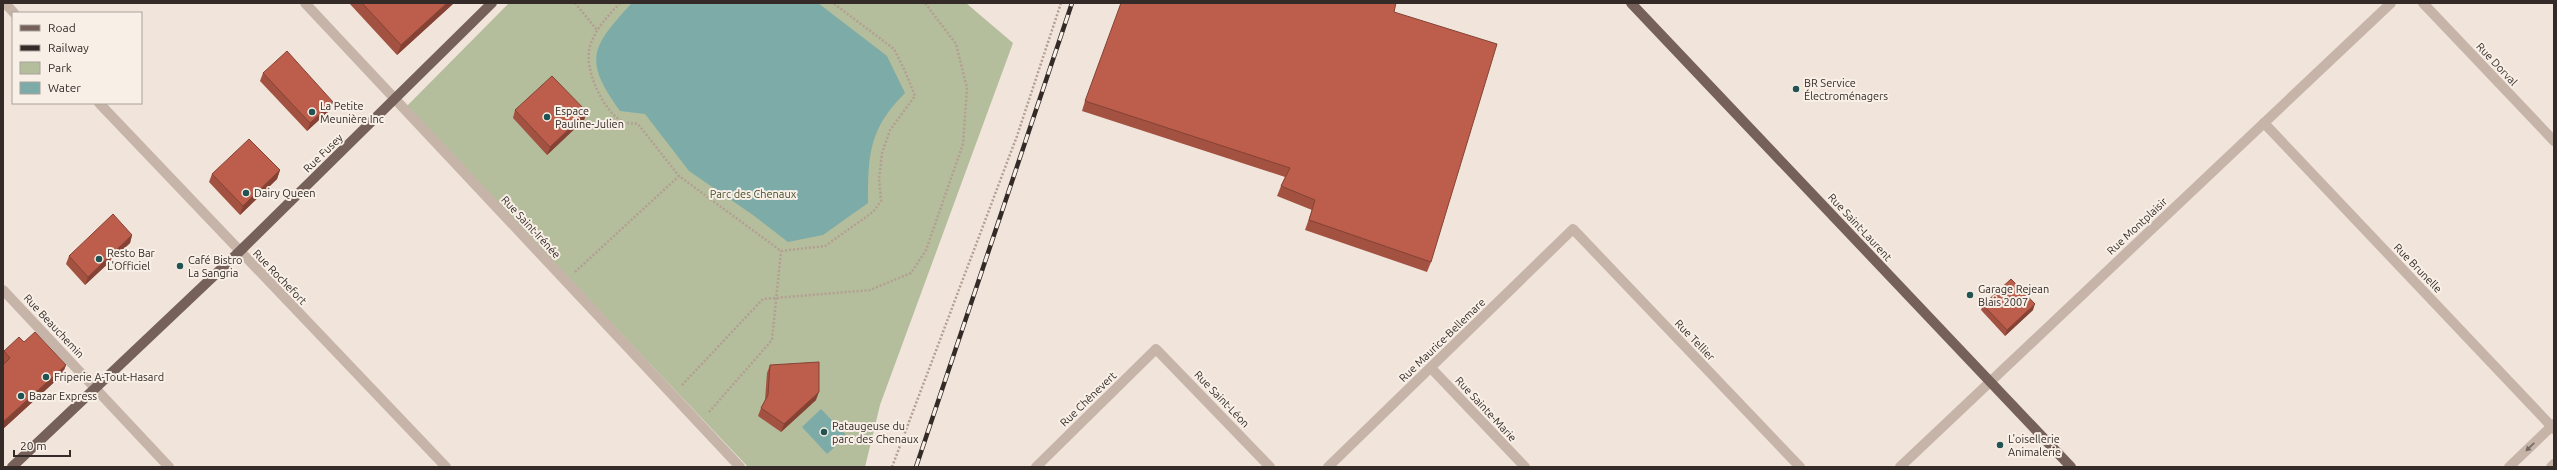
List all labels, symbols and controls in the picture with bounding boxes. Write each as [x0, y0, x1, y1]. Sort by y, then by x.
legend [12, 12, 142, 104]
text: Road [48, 21, 76, 34]
street label: Rue Dorval [2474, 40, 2520, 88]
text: Railway [48, 41, 89, 54]
text: Park [48, 61, 72, 74]
place label: BR Service Électroménagers [1804, 77, 1888, 102]
text: Water [48, 81, 81, 94]
marker: BR Service Électroménagers [1791, 84, 1801, 94]
place label: La Petite Meunière Inc [320, 100, 384, 125]
place label: Espace Pauline-Julien [555, 105, 624, 130]
marker: La Petite Meunière Inc [307, 107, 317, 117]
marker: Espace Pauline-Julien [542, 112, 552, 122]
street label: Rue Fusey [301, 131, 346, 175]
place label: Dairy Queen [254, 187, 316, 199]
marker: Dairy Queen [241, 188, 251, 198]
park label: Parc des Chenaux [710, 188, 797, 200]
street label: Rue Saint-Laurent [1826, 191, 1895, 264]
street label: Rue Saint-Irénée [499, 193, 563, 261]
street label: Rue Montplaisir [2105, 195, 2170, 257]
street label: Rue Brunelle [2392, 241, 2444, 295]
place label: Resto Bar L'Officiel [107, 247, 156, 272]
street label: Rue Rochefort [251, 247, 310, 307]
marker: Resto Bar L'Officiel [94, 254, 104, 264]
place label: Café Bistro La Sangria [188, 254, 243, 279]
marker: Café Bistro La Sangria [175, 261, 185, 271]
place label: Garage Rejean Blais 2007 [1978, 283, 2049, 308]
marker: Garage Rejean Blais 2007 [1965, 290, 1975, 300]
street label: Rue Beauchemin [21, 292, 87, 360]
street label: Rue Maurice-Bellemare [1397, 296, 1487, 384]
street label: Rue Tellier [1673, 317, 1718, 363]
street label: Rue Saint-Léon [1192, 368, 1252, 430]
street label: Rue Chênevert [1058, 369, 1119, 429]
place label: Friperie A-Tout-Hasard [54, 371, 164, 383]
marker: Friperie A-Tout-Hasard [41, 372, 51, 382]
street label: Rue Sainte-Marie [1453, 374, 1519, 444]
place label: Bazar Express [29, 390, 97, 402]
marker: Bazar Express [16, 391, 26, 401]
place label: Pataugeuse du parc des Chenaux [832, 420, 919, 445]
marker: Pataugeuse du parc des Chenaux [819, 427, 829, 437]
scale bar [14, 432, 70, 458]
place label: L'oisellerie Animalerie [2008, 433, 2061, 458]
text: 20 m [20, 439, 47, 452]
marker: L'oisellerie Animalerie [1995, 440, 2005, 450]
one-way arrow [2525, 442, 2535, 452]

